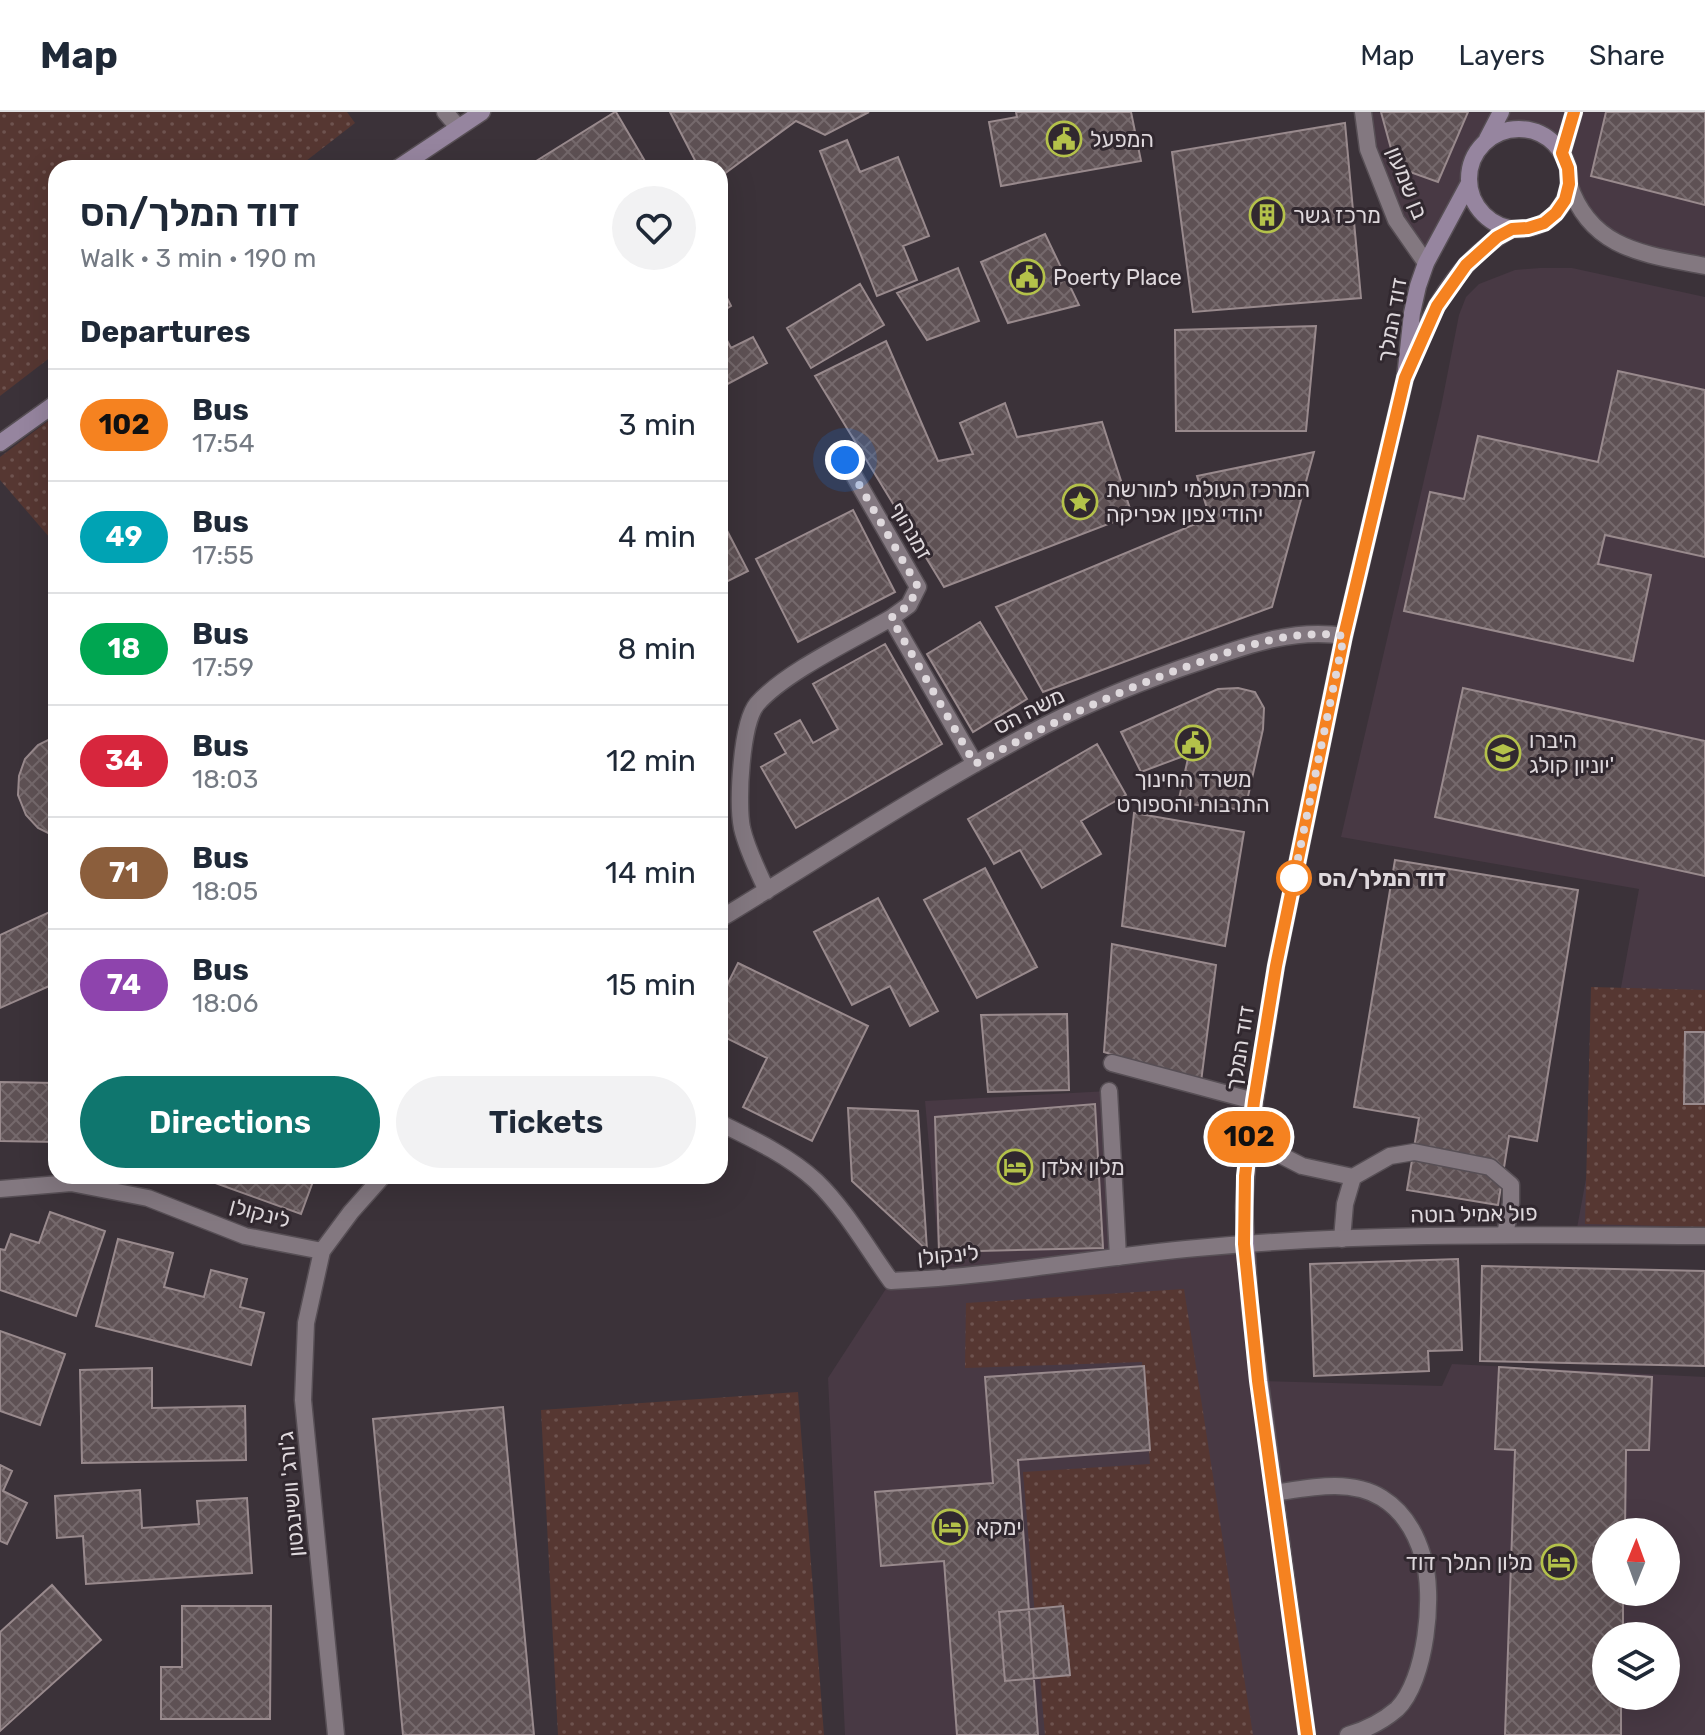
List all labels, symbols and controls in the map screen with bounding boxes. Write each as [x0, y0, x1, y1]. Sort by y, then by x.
text: Map [40, 32, 118, 78]
text: Map [1360, 39, 1415, 72]
text: Layers [1459, 39, 1545, 72]
text: Share [1589, 39, 1665, 72]
public building icon: המפעל [1045, 120, 1083, 158]
place label: המפעל [1090, 126, 1154, 153]
street label: בן שמעון [1380, 143, 1434, 223]
button: heart [612, 186, 696, 270]
text: דוד המלך/הס [80, 190, 300, 236]
building icon: מרכז גשר [1248, 196, 1286, 234]
place label: מרכז גשר [1293, 202, 1381, 229]
text: Walk · 3 min · 190 m [80, 243, 316, 274]
public building icon: Poerty Place [1008, 258, 1046, 296]
place label: Poerty Place [1053, 264, 1182, 291]
street label: דוד המלך [1371, 275, 1413, 365]
text: Departures [80, 314, 251, 350]
text: Bus [192, 392, 249, 428]
text: 3 min [619, 407, 696, 443]
text: 102 [98, 408, 150, 441]
text: 17:54 [192, 428, 255, 459]
your location [825, 440, 865, 480]
place label: המרכז העולמי למורשת יהודי צפון אפריקה [1106, 476, 1310, 528]
place icon: המרכז העולמי למורשת יהודי צפון אפריקה [1061, 483, 1099, 521]
street label: זמנהוף [884, 497, 938, 565]
text: Bus [192, 504, 249, 540]
text: 4 min [618, 519, 696, 555]
text: 49 [106, 520, 142, 553]
text: 17:55 [192, 540, 254, 571]
text: Bus [192, 616, 249, 652]
text: 8 min [617, 631, 696, 667]
text: 18 [108, 632, 140, 665]
text: 17:59 [192, 652, 254, 683]
street label: משה הס [989, 682, 1069, 740]
public building icon: משרד החינוך התרבות והספורט [1174, 724, 1212, 762]
place label: היברו יוניון קולג' [1529, 727, 1614, 779]
text: Bus [192, 728, 249, 764]
school or university icon: היברו יוניון קולג' [1484, 734, 1522, 772]
text: 12 min [606, 743, 696, 779]
text: 34 [105, 744, 143, 777]
text: 18:03 [192, 764, 258, 795]
place label: משרד החינוך התרבות והספורט [1116, 766, 1270, 818]
text: Bus [192, 840, 249, 876]
text: 14 min [605, 855, 696, 891]
text: 71 [109, 856, 139, 889]
marker: דוד המלך/הס [1277, 861, 1311, 895]
place label: דוד המלך/הס [1318, 865, 1446, 892]
text: 18:05 [192, 876, 258, 907]
text: Bus [192, 952, 249, 988]
text: 15 min [606, 967, 696, 1003]
text: 74 [107, 968, 141, 1001]
text: 18:06 [192, 988, 259, 1019]
street label: דוד המלך [1220, 1003, 1260, 1093]
button: Directions [80, 1076, 380, 1168]
button: Tickets [396, 1076, 696, 1168]
line badge: 102 [1203, 1111, 1295, 1163]
text: 102 [1223, 1120, 1275, 1153]
hotel icon: מלון אלדן [996, 1148, 1034, 1186]
place label: מלון אלדן [1041, 1154, 1125, 1181]
street label: לינקולן [227, 1192, 293, 1234]
street label: פול אמיל בוטה [1410, 1199, 1538, 1229]
street label: לינקולן [916, 1239, 980, 1271]
street label: ג'ורג' וושינגטון [272, 1430, 310, 1558]
hotel icon: ימקא [931, 1508, 969, 1546]
place label: ימקא [976, 1514, 1022, 1541]
north arrow [1592, 1518, 1680, 1606]
map controls [1592, 1518, 1680, 1710]
hotel icon: מלון המלך דוד [1540, 1543, 1578, 1581]
place label: מלון המלך דוד [1406, 1549, 1533, 1576]
button: layers [1592, 1622, 1680, 1710]

